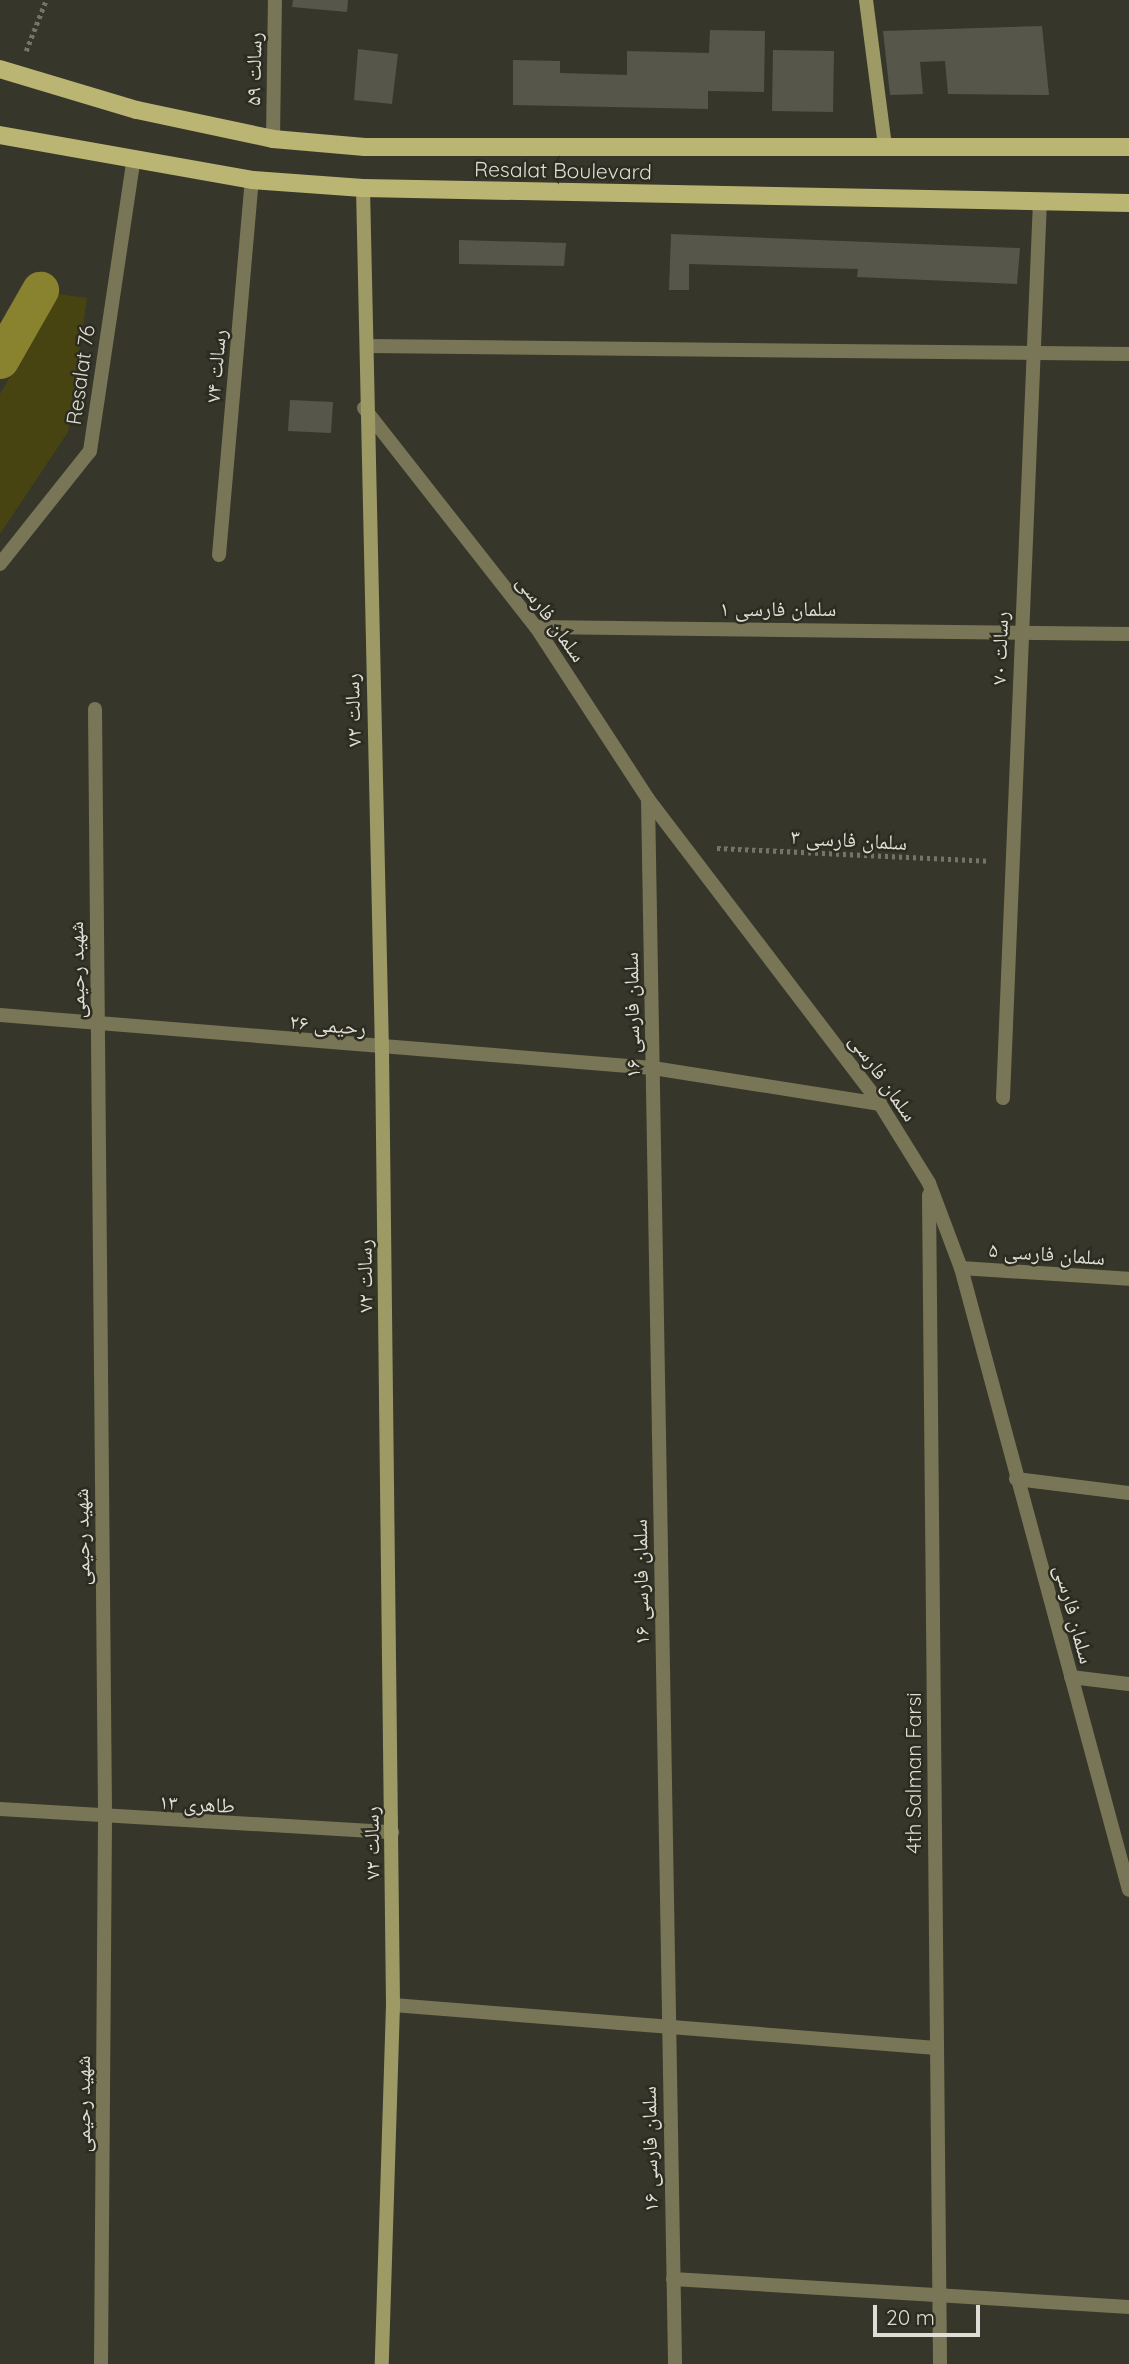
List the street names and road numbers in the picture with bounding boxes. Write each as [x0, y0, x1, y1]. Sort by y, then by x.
street label: رسالت ۵۹ [240, 32, 266, 106]
street label: Resalat Boulevard [474, 156, 652, 184]
street label: Resalat 76 [61, 324, 99, 426]
street label: رسالت ۷۴ [199, 328, 231, 404]
street label: سلمان فارسی [512, 570, 592, 666]
street label: سلمان فارسی ۱ [720, 595, 836, 621]
street label: رسالت ۷۰ [985, 611, 1013, 685]
street label: رسالت ۷۲ [338, 673, 366, 747]
street label: سلمان فارسی ۳ [790, 823, 908, 855]
street label: شهید رحیمی [63, 921, 89, 1019]
street label: سلمان فارسی ۱۶ [617, 952, 645, 1078]
street label: رحیمی ۲۶ [289, 1008, 367, 1040]
street label: سلمان فارسی [845, 1028, 923, 1126]
street label: سلمان فارسی ۵ [988, 1236, 1106, 1270]
street label: رسالت ۷۲ [351, 1239, 377, 1313]
street label: شهید رحیمی [68, 1488, 94, 1586]
street label: سلمان فارسی ۱۶ [626, 1519, 654, 1645]
street label: سلمان فارسی [1050, 1562, 1100, 1666]
street label: 4th Salman Farsi [900, 1692, 926, 1854]
street label: طاهری ۱۳ [158, 1788, 236, 1818]
street label: رسالت ۷۲ [358, 1806, 384, 1880]
street label: شهید رحیمی [69, 2055, 95, 2153]
street label: سلمان فارسی ۱۶ [635, 2086, 663, 2212]

